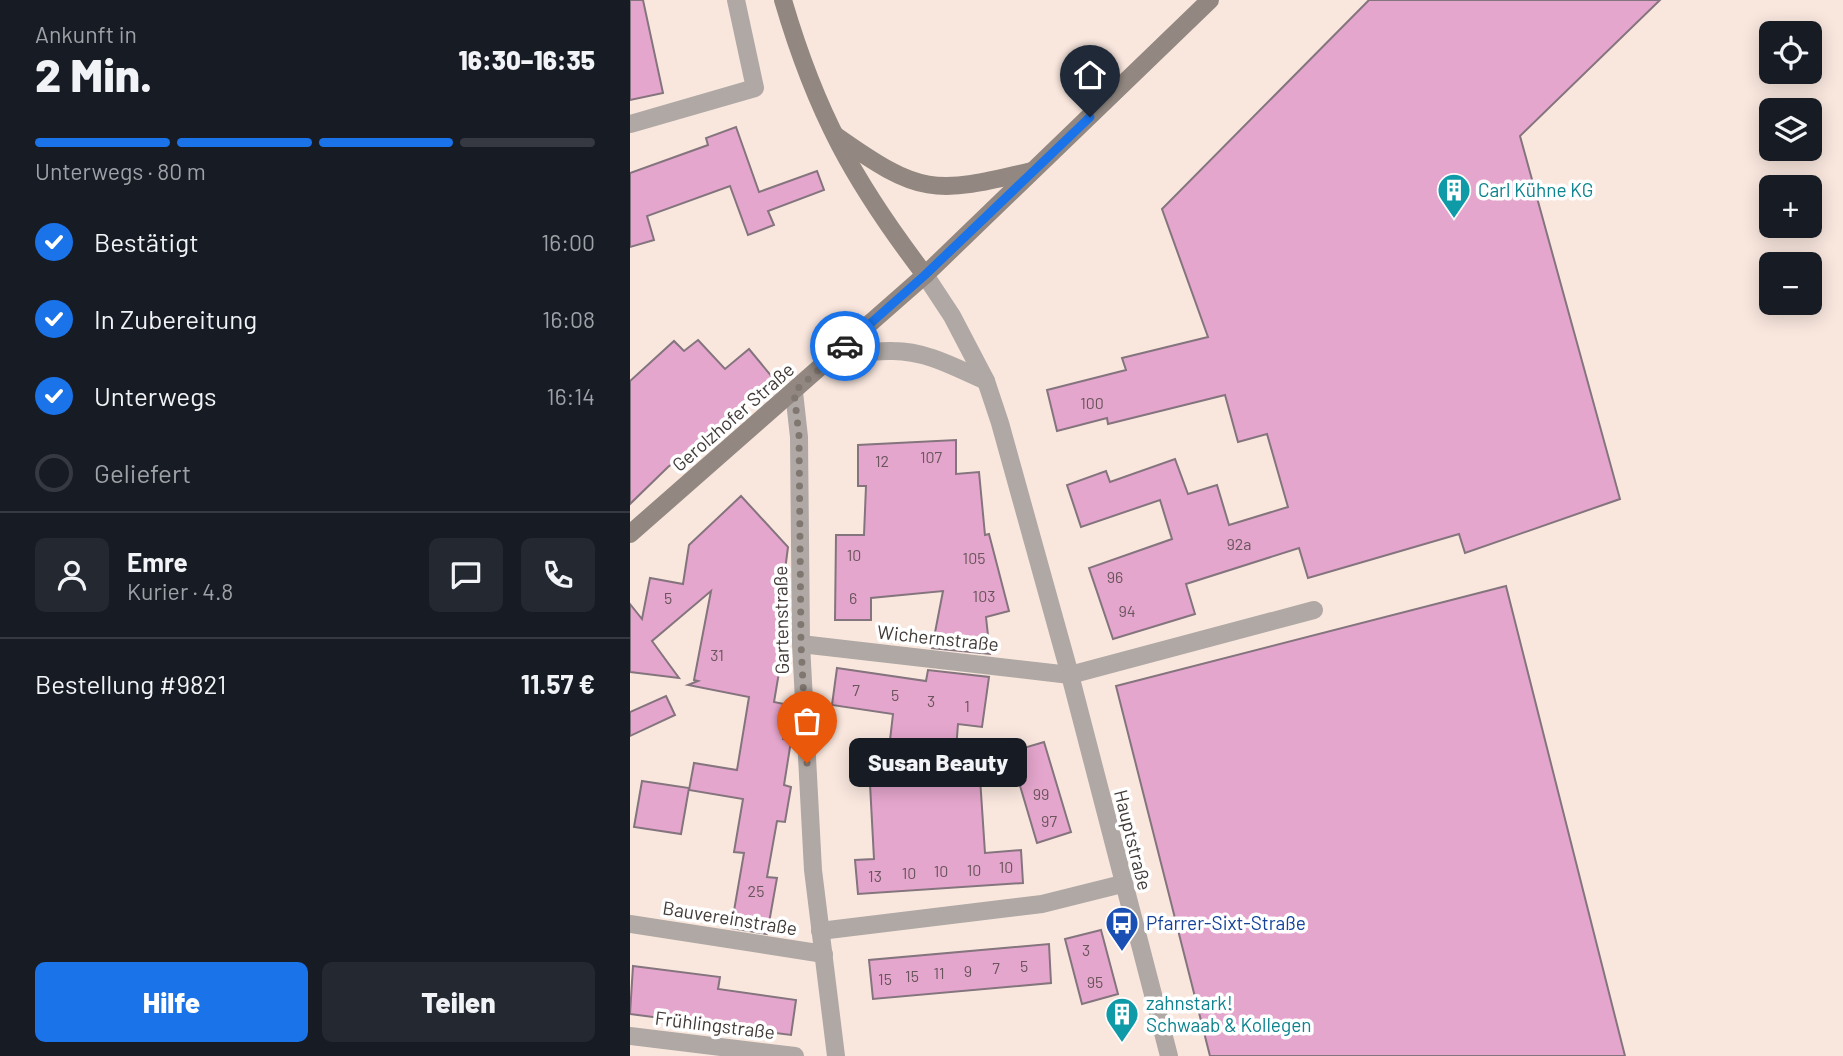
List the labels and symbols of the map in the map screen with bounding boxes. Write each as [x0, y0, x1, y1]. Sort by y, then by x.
pin [1060, 45, 1120, 117]
building icon: Carl Kühne KG [1435, 171, 1473, 220]
place label: Carl Kühne KG [1478, 178, 1593, 201]
courier [810, 311, 880, 381]
street label: Gerolzhofer Straße [667, 357, 798, 476]
house number: 100 [1080, 393, 1104, 412]
house number: 107 [920, 447, 943, 466]
house number: 12 [875, 451, 889, 470]
house number: 92a [1226, 534, 1252, 553]
house number: 10 [847, 545, 861, 564]
house number: 105 [963, 548, 985, 567]
street label: Gartenstraße [768, 565, 793, 675]
house number: 96 [1107, 567, 1123, 586]
house number: 103 [973, 586, 995, 605]
house number: 5 [664, 588, 672, 607]
house number: 6 [849, 588, 857, 607]
house number: 94 [1118, 601, 1136, 620]
street label: Wichernstraße [876, 620, 1000, 655]
house number: 31 [710, 645, 724, 664]
house number: 7 [852, 680, 860, 699]
house number: 5 [891, 685, 899, 704]
pin [777, 691, 837, 763]
house number: 3 [927, 691, 935, 710]
house number: 1 [964, 696, 970, 715]
callout: Susan Beauty [849, 738, 1028, 788]
house number: 99 [1033, 784, 1049, 803]
street label: Hauptstraße [1110, 787, 1157, 893]
house number: 97 [1041, 811, 1057, 830]
house number: 10 [999, 857, 1013, 876]
house number: 10 [967, 860, 981, 879]
house number: 10 [934, 861, 948, 880]
house number: 10 [902, 863, 916, 882]
house number: 13 [868, 866, 882, 885]
house number: 25 [748, 881, 764, 900]
street label: Bauvereinstraße [661, 896, 799, 939]
bus stop icon: Pfarrer-Sixt-Straße [1103, 904, 1141, 953]
place label: Pfarrer-Sixt-Straße [1146, 911, 1306, 934]
house number: 3 [1082, 940, 1090, 959]
house number: 5 [1020, 956, 1028, 975]
house number: 7 [992, 958, 1000, 977]
house number: 9 [964, 961, 972, 980]
house number: 11 [933, 963, 945, 982]
house number: 15 [905, 966, 919, 985]
house number: 15 [878, 969, 892, 988]
house number: 95 [1087, 972, 1103, 991]
place label: zahnstark! Schwaab & Kollegen [1146, 991, 1312, 1036]
building icon: zahnstark! Schwaab & Kollegen [1103, 995, 1141, 1044]
street label: Frühlingstraße [654, 1006, 776, 1043]

